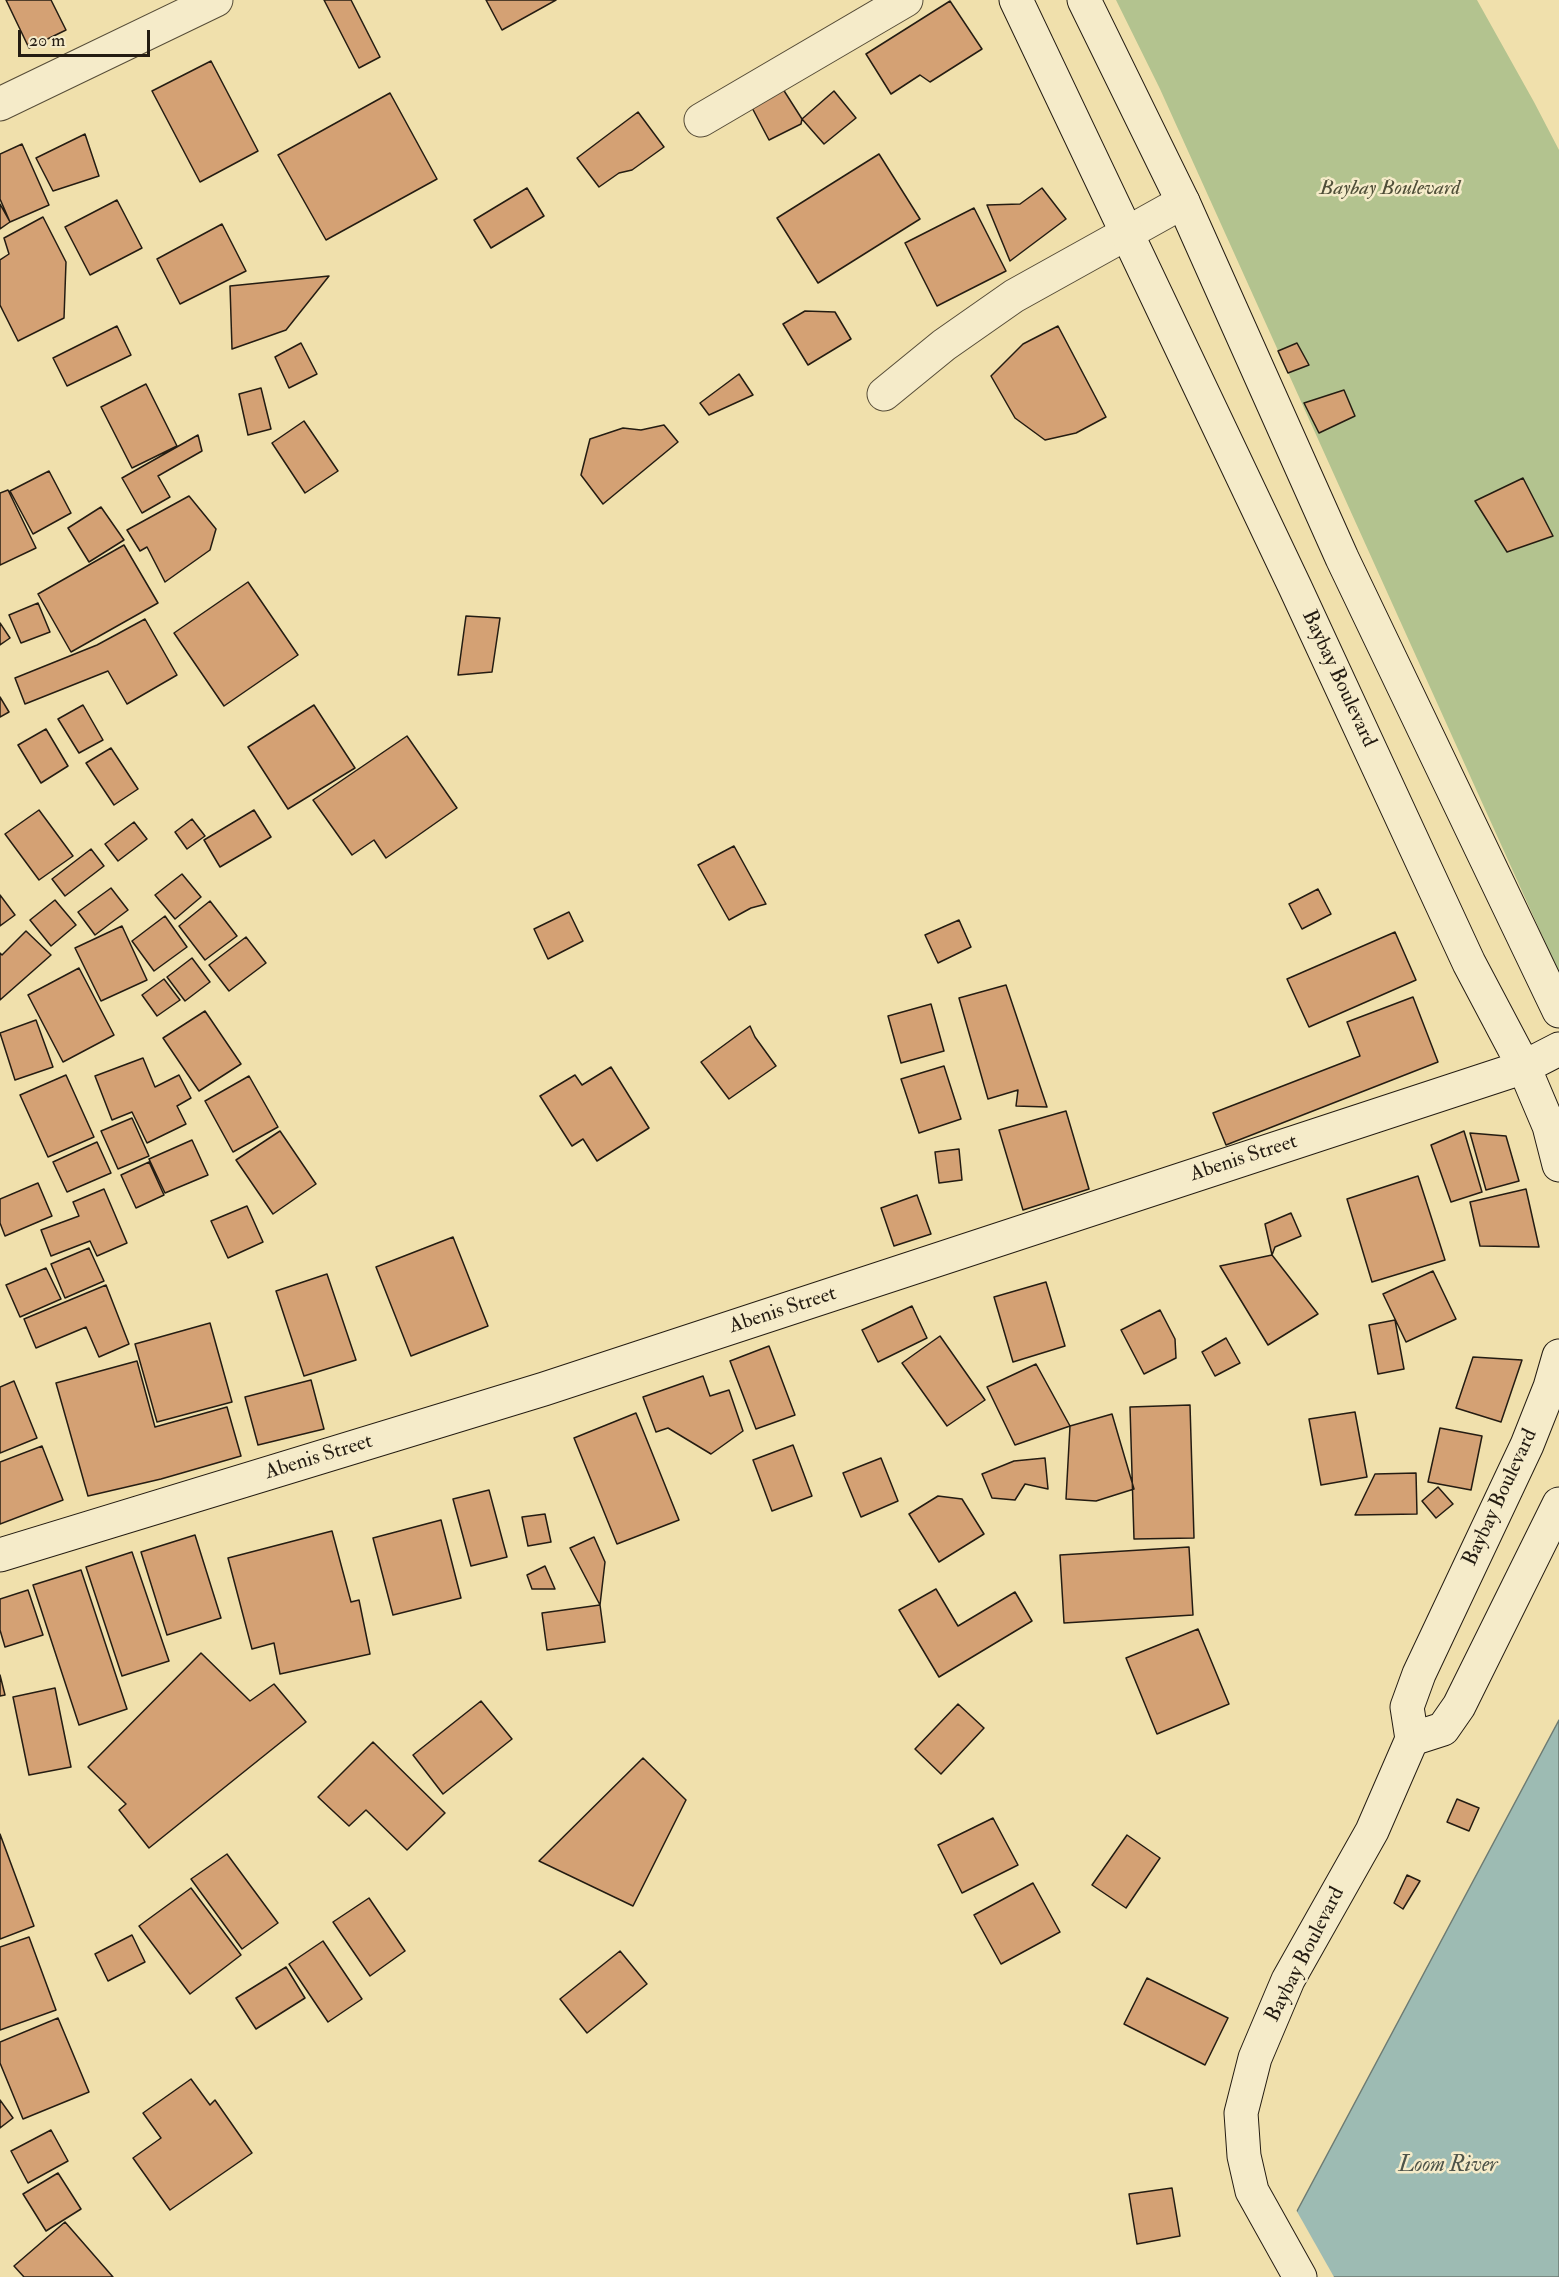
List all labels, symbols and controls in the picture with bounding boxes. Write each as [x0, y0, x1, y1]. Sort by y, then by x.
scale bar [21, 18, 153, 56]
text: 20 m [29, 29, 65, 52]
park label: Baybay Boulevard [1320, 176, 1460, 202]
street label: Baybay Boulevard [1295, 606, 1381, 752]
street label: Abenis Street [1187, 1130, 1301, 1188]
street label: Abenis Street [726, 1282, 840, 1340]
street label: Baybay Boulevard [1458, 1425, 1544, 1571]
street label: Abenis Street [262, 1430, 376, 1486]
street label: Baybay Boulevard [1261, 1883, 1351, 2027]
water label: Loom River [1399, 2153, 1497, 2179]

